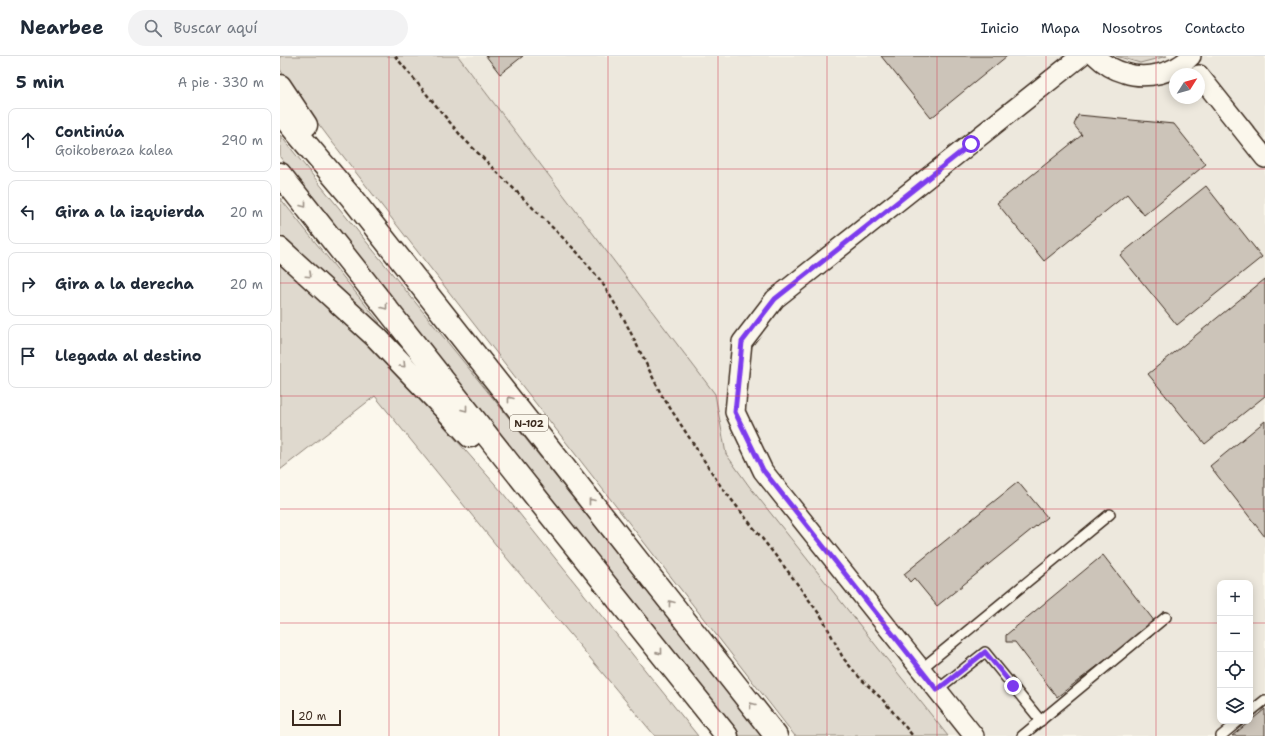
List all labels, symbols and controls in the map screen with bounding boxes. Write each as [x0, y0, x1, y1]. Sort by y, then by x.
search box [128, 10, 408, 46]
text: Nearbee [20, 15, 104, 40]
icon: search [142, 17, 164, 39]
text: Buscar aquí [174, 18, 258, 38]
text: Inicio [981, 19, 1019, 37]
text: Mapa [1041, 19, 1080, 37]
text: Nosotros [1102, 19, 1163, 37]
text: Contacto [1185, 19, 1245, 37]
north arrow [1169, 68, 1205, 104]
text: 5 min [16, 71, 64, 93]
text: A pie · 330 m [178, 74, 264, 91]
text: Continúa [55, 122, 124, 142]
icon: ahead [17, 129, 39, 151]
text: 290 m [221, 132, 263, 149]
route start [962, 135, 980, 153]
text: Goikoberaza kalea [55, 142, 173, 159]
one-way arrow [300, 200, 307, 207]
icon: left [17, 201, 39, 223]
text: Gira a la izquierda [55, 202, 204, 222]
text: 20 m [230, 204, 263, 221]
one-way arrow [304, 270, 312, 278]
icon: right [17, 273, 39, 295]
text: Gira a la derecha [55, 274, 194, 294]
text: 20 m [230, 276, 263, 293]
one-way arrow [380, 302, 387, 309]
icon: arrive [17, 345, 39, 367]
text: Llegada al destino [55, 346, 202, 366]
one-way arrow [398, 360, 406, 368]
one-way arrow [508, 397, 515, 404]
one-way arrow [461, 404, 468, 411]
road number: N-102 [510, 415, 548, 431]
one-way arrow [588, 499, 595, 506]
map controls [1217, 580, 1253, 724]
button: + [1217, 580, 1253, 616]
one-way arrow [669, 601, 676, 608]
button: − [1217, 616, 1253, 652]
one-way arrow [656, 648, 663, 655]
button: locate [1217, 652, 1253, 688]
route end [1004, 677, 1022, 695]
button: layers [1217, 688, 1253, 724]
one-way arrow [750, 703, 757, 710]
scale bar [292, 708, 341, 727]
text: 20 m [298, 709, 326, 724]

